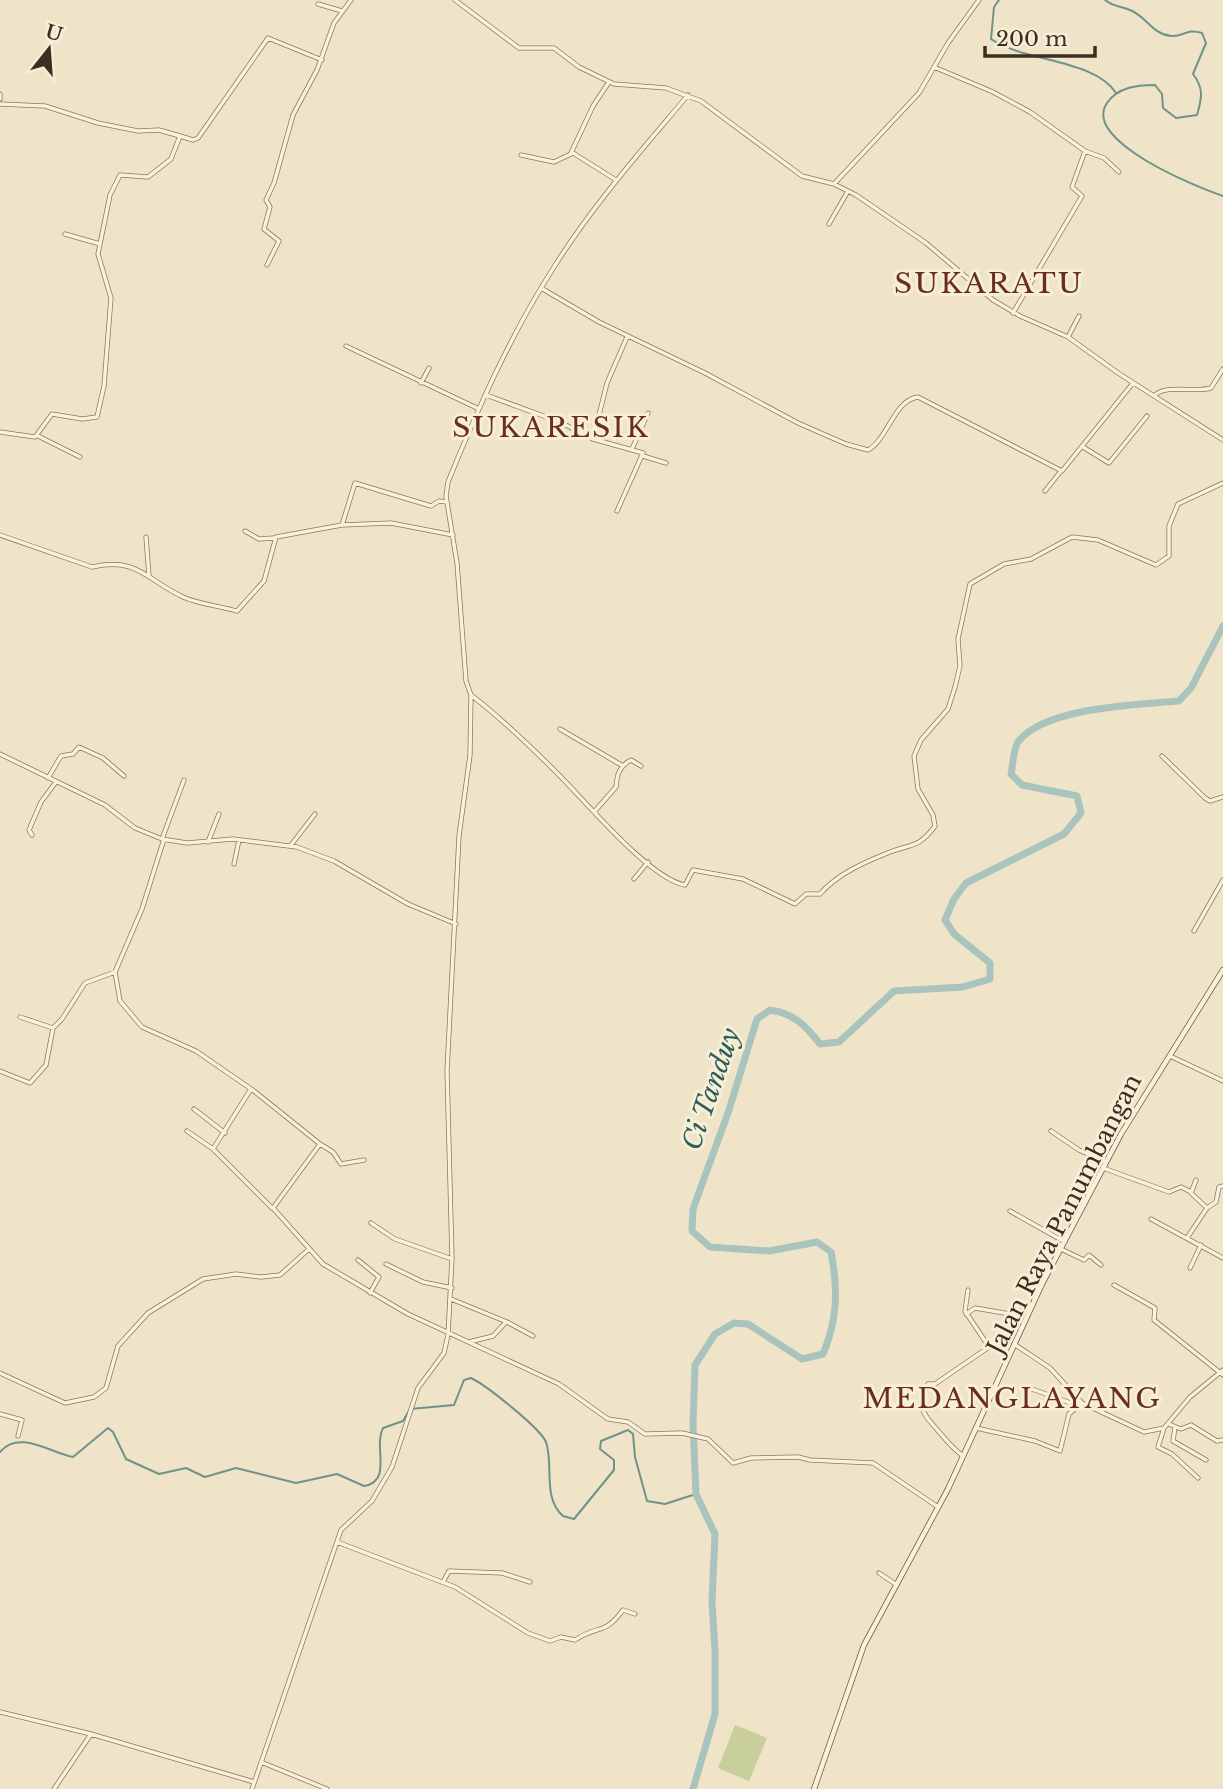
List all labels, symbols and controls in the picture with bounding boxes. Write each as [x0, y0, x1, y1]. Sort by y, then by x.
north arrow [14, 14, 84, 84]
scale bar [985, 14, 1095, 58]
text: U [42, 20, 65, 47]
text: 200 m [996, 26, 1068, 52]
district label: SUKARATU [894, 266, 1084, 301]
district label: SUKARESIK [452, 410, 650, 445]
water label: Ci Tanduy [675, 1023, 747, 1154]
street label: Jalan Raya Panumbangan [979, 1069, 1147, 1362]
district label: MEDANGLAYANG [862, 1381, 1162, 1416]

